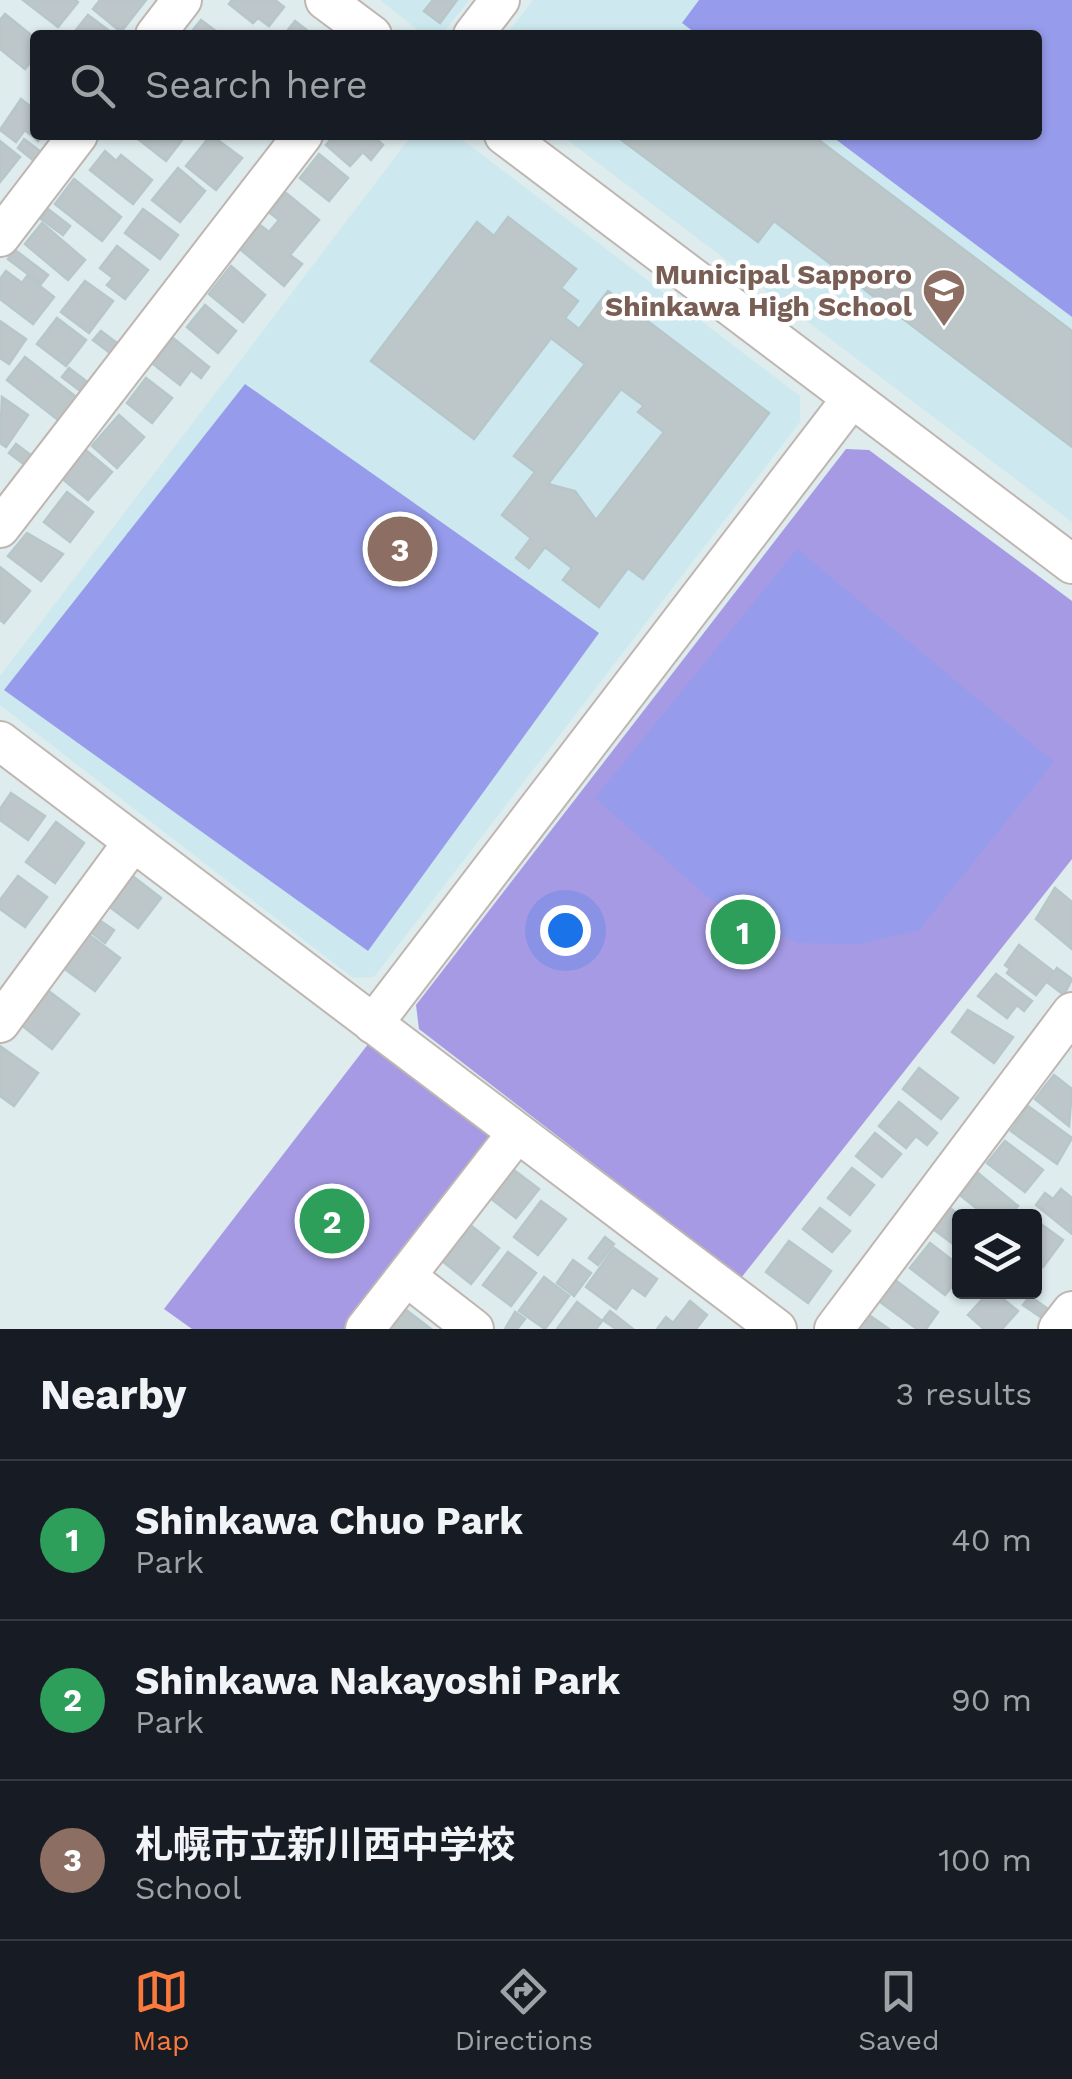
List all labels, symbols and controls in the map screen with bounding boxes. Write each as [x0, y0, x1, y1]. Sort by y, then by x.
search box [30, 30, 1042, 140]
icon: search [65, 58, 120, 113]
text: Search here [145, 63, 368, 107]
place label: Municipal Sapporo Shinkawa High School [605, 258, 913, 323]
school or university icon: Municipal Sapporo Shinkawa High School [921, 267, 967, 328]
pin: 3 [368, 512, 432, 586]
pin: 1 [710, 894, 776, 970]
your location [540, 905, 591, 956]
pin: 2 [300, 1184, 364, 1258]
map controls [952, 1209, 1042, 1299]
button: layers [952, 1209, 1042, 1299]
text: Nearby [40, 1370, 187, 1419]
text: 3 results [895, 1375, 1032, 1413]
text: Shinkawa Chuo Park [135, 1499, 523, 1543]
text: 1 [66, 1521, 79, 1559]
text: 40 m [951, 1521, 1032, 1559]
text: Park [135, 1543, 204, 1581]
text: Shinkawa Nakayoshi Park [135, 1659, 620, 1703]
text: 2 [63, 1681, 82, 1719]
text: 90 m [951, 1681, 1032, 1719]
text: Park [135, 1703, 204, 1741]
text: 札幌市立新川西中学校 [135, 1823, 515, 1867]
text: 3 [63, 1841, 82, 1879]
text: 100 m [938, 1841, 1032, 1879]
text: School [135, 1869, 241, 1907]
tab: Map [133, 1964, 190, 2057]
tab: Directions [455, 1964, 593, 2057]
tab: Saved [858, 1964, 939, 2057]

